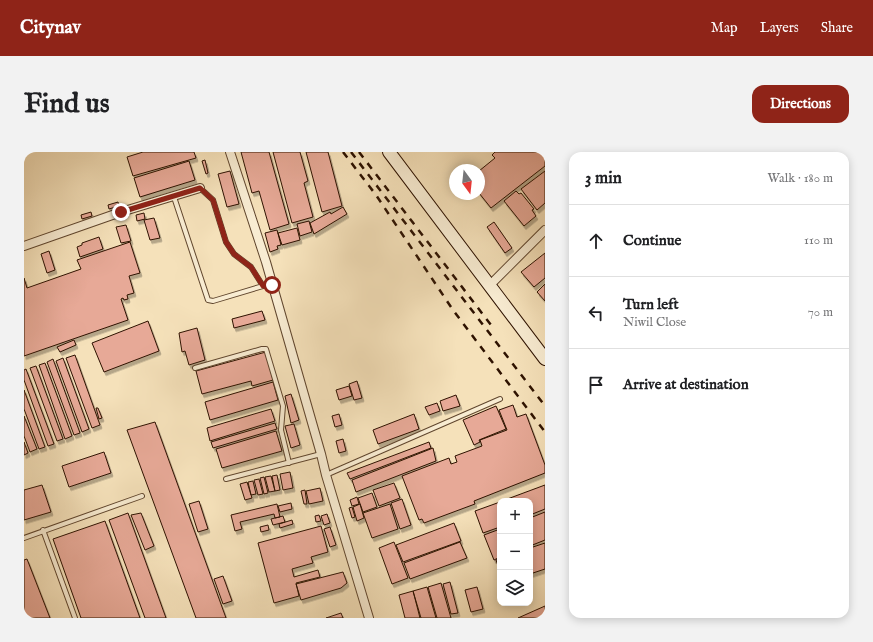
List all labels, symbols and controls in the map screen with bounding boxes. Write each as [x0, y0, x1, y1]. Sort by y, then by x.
text: Citynav [20, 16, 81, 40]
text: Map [711, 19, 738, 37]
text: Layers [760, 19, 799, 37]
text: Share [821, 19, 853, 37]
button: Directions [752, 85, 849, 123]
text: Find us [24, 87, 110, 122]
north arrow [449, 164, 485, 200]
text: 3 min [585, 168, 622, 189]
text: Walk · 180 m [768, 170, 833, 187]
route end [112, 203, 130, 221]
icon: ahead [585, 230, 607, 252]
text: Continue [623, 231, 681, 250]
text: 110 m [804, 232, 833, 249]
route start [263, 276, 281, 294]
text: Turn left [623, 295, 679, 314]
icon: left [585, 302, 607, 324]
text: 70 m [808, 304, 833, 321]
text: Niwil Close [623, 314, 686, 331]
icon: arrive [585, 374, 607, 396]
text: Arrive at destination [623, 375, 749, 394]
map controls [497, 498, 533, 606]
button: + [497, 498, 533, 534]
button: − [497, 534, 533, 570]
button: layers [497, 570, 533, 606]

